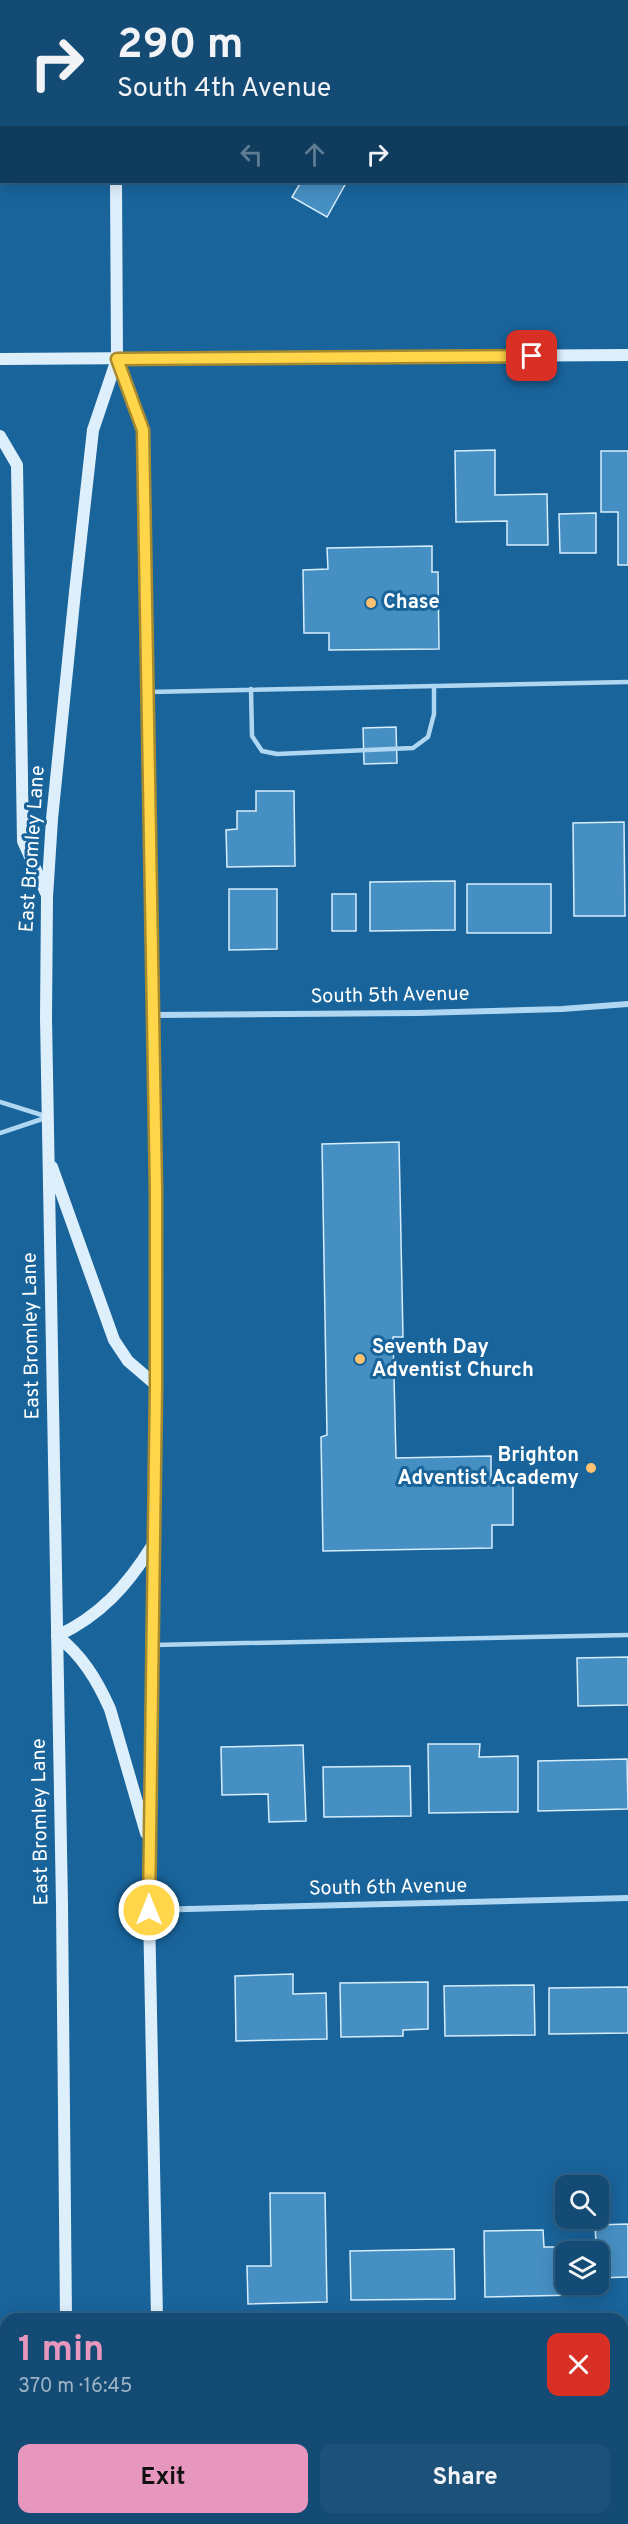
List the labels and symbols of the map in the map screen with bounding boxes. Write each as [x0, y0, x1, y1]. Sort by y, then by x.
pin [506, 330, 557, 381]
place label: Chase [383, 590, 440, 616]
marker: Chase [364, 596, 378, 610]
street label: East Bromley Lane [14, 765, 52, 933]
street label: South 5th Avenue [310, 982, 470, 1010]
street label: East Bromley Lane [18, 1252, 46, 1420]
place label: Seventh Day Adventist Church [372, 1335, 534, 1384]
marker: Seventh Day Adventist Church [353, 1352, 367, 1366]
place label: Brighton Adventist Academy [397, 1443, 579, 1492]
marker: Brighton Adventist Academy [584, 1461, 598, 1475]
street label: East Bromley Lane [27, 1738, 55, 1906]
street label: South 6th Avenue [309, 1874, 467, 1902]
position arrow [117, 1878, 181, 1942]

